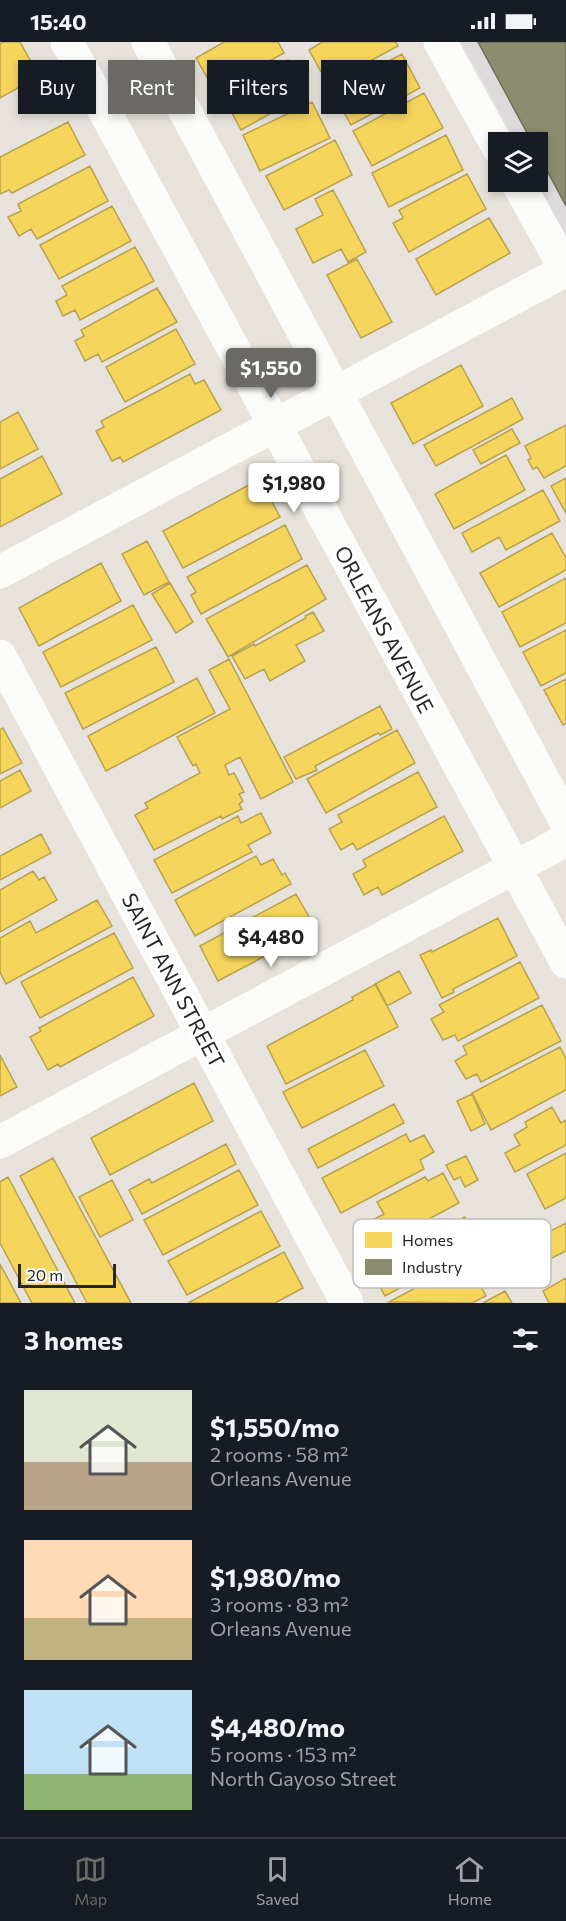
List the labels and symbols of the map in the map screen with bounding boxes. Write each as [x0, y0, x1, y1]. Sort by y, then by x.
pin: $1,550 [222, 348, 320, 399]
pin: $1,980 [245, 463, 343, 514]
street label: ORLEANS AVENUE [330, 541, 440, 717]
street label: SAINT ANN STREET [117, 888, 231, 1072]
pin: $4,480 [222, 917, 320, 968]
legend [353, 1219, 551, 1288]
text: Homes [402, 1230, 453, 1249]
text: Industry [402, 1257, 462, 1276]
scale bar [18, 1261, 116, 1288]

